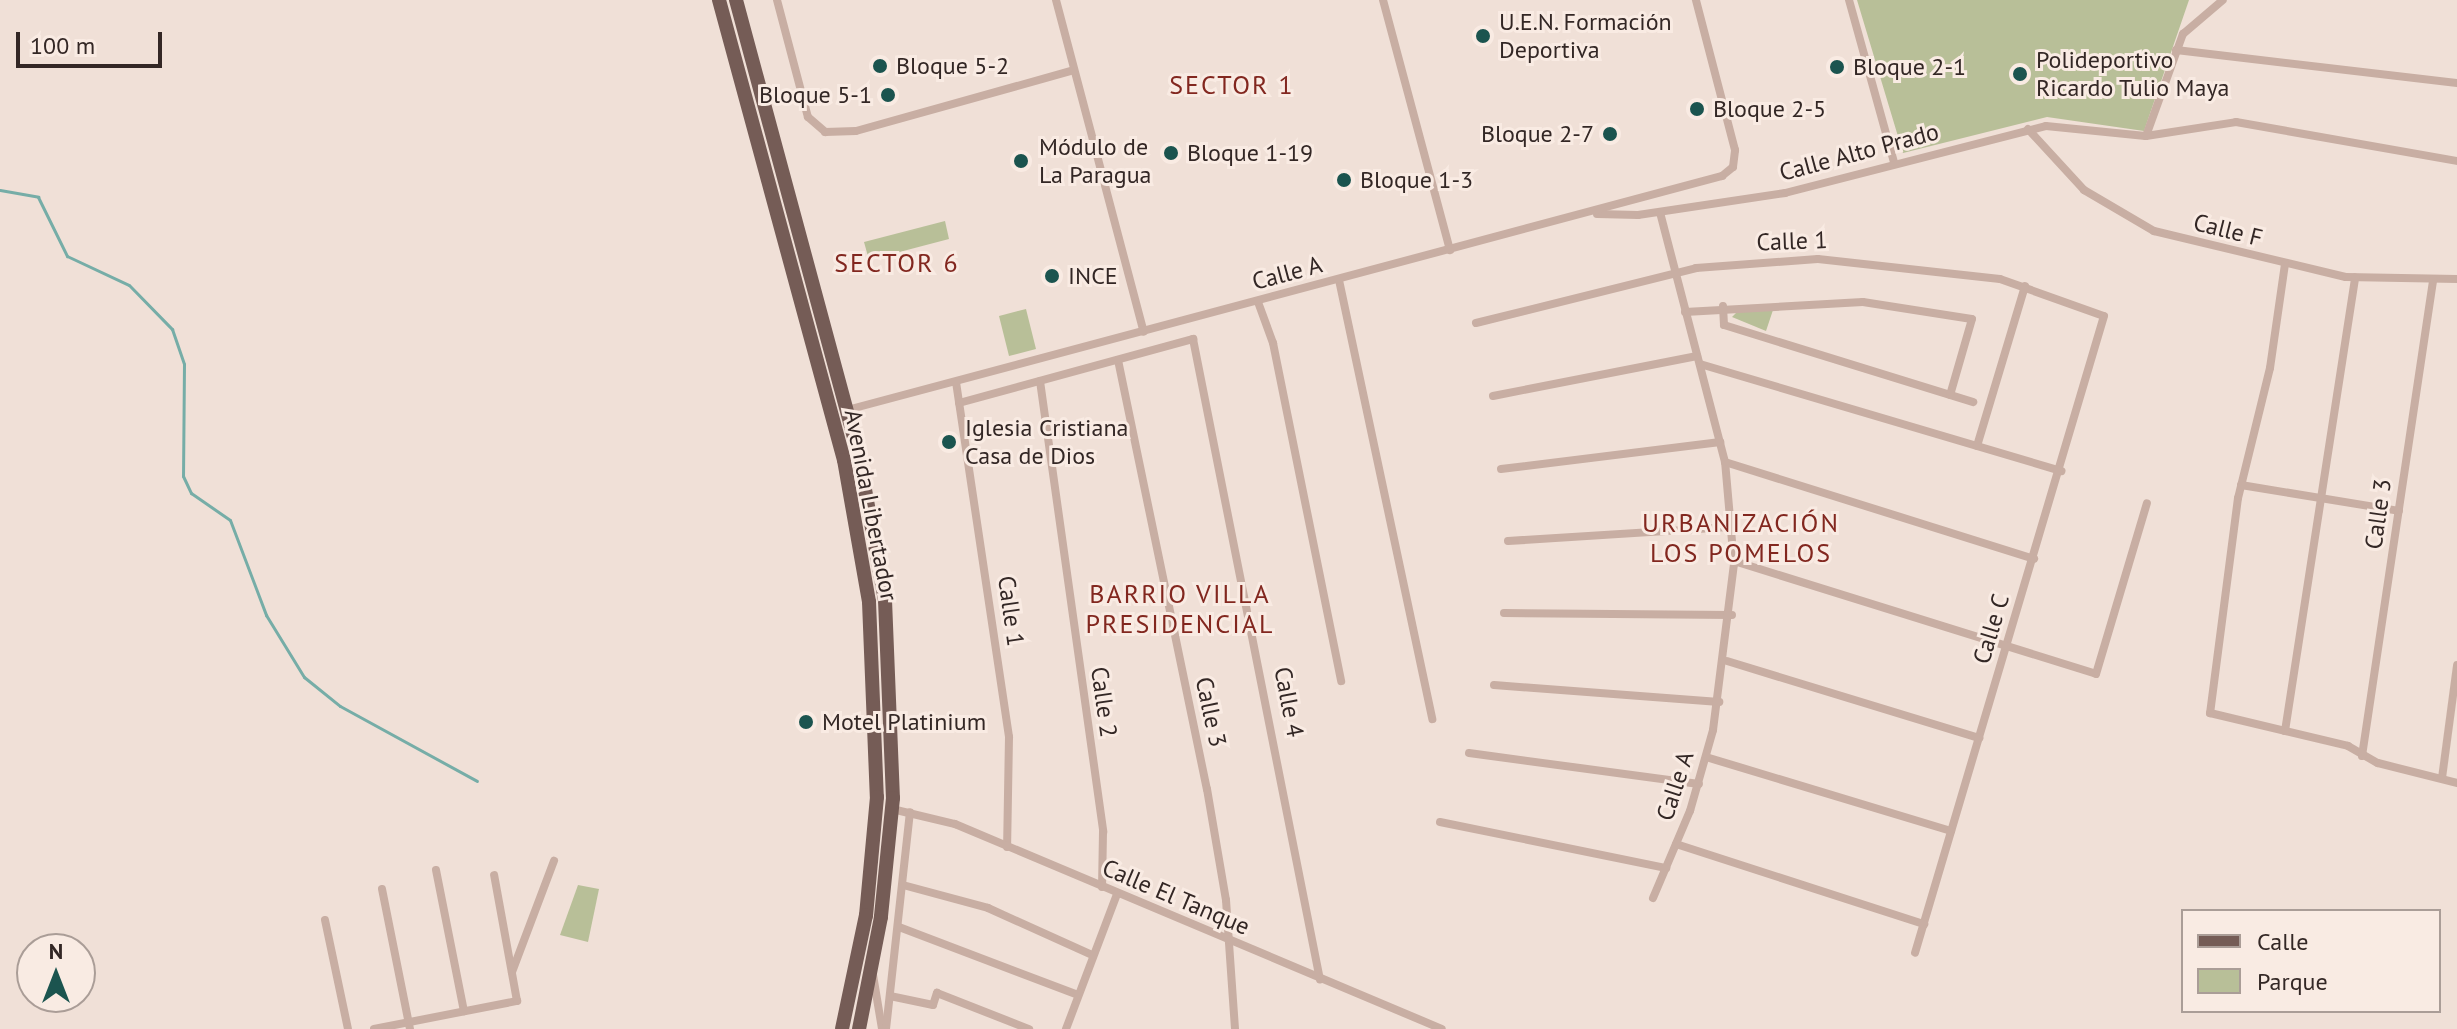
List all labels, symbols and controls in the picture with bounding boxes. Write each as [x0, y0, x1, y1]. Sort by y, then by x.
place label: U.E.N. Formación Deportiva [1499, 8, 1674, 64]
scale bar [20, 16, 166, 66]
marker: U.E.N. Formación Deportiva [1474, 27, 1492, 45]
text: 100 m [30, 30, 95, 61]
place label: Polideportivo Ricardo Tulio Maya [2036, 46, 2230, 102]
place label: Bloque 5-2 [896, 52, 1009, 80]
place label: Bloque 2-1 [1853, 53, 1966, 81]
marker: Bloque 5-2 [871, 57, 889, 75]
marker: Bloque 2-1 [1828, 58, 1846, 76]
marker: Polideportivo Ricardo Tulio Maya [2011, 65, 2029, 83]
district label: SECTOR 1 [1169, 69, 1295, 101]
place label: Bloque 5-1 [759, 81, 872, 109]
marker: Bloque 5-1 [879, 86, 897, 104]
place label: Bloque 2-5 [1713, 95, 1826, 123]
marker: Bloque 2-5 [1688, 100, 1706, 118]
street label: Calle Alto Prado [1776, 117, 1942, 187]
place label: Bloque 2-7 [1481, 120, 1594, 148]
marker: Bloque 2-7 [1601, 125, 1619, 143]
place label: Módulo de La Paragua [1039, 133, 1152, 189]
place label: Bloque 1-19 [1187, 139, 1313, 167]
marker: Bloque 1-19 [1162, 144, 1180, 162]
marker: Módulo de La Paragua [1010, 150, 1032, 172]
place label: Bloque 1-3 [1360, 166, 1473, 194]
marker: Bloque 1-3 [1335, 171, 1353, 189]
street label: Calle F [2190, 208, 2266, 252]
street label: Calle 1 [1756, 225, 1828, 257]
district label: SECTOR 6 [834, 247, 960, 279]
street label: Calle A [1249, 250, 1325, 296]
place label: INCE [1068, 262, 1118, 290]
marker: INCE [1043, 267, 1061, 285]
street label: Avenida Libertador [838, 407, 904, 603]
place label: Iglesia Cristiana Casa de Dios [965, 414, 1128, 470]
marker: Iglesia Cristiana Casa de Dios [940, 433, 958, 451]
street label: Calle 3 [2359, 477, 2397, 551]
district label: URBANIZACIÓN LOS POMELOS [1642, 507, 1840, 568]
street label: Calle 1 [992, 574, 1030, 648]
district label: BARRIO VILLA PRESIDENCIAL [1086, 578, 1274, 640]
street label: Calle C [1967, 591, 2015, 667]
street label: Calle 4 [1268, 664, 1310, 740]
street label: Calle 2 [1085, 665, 1123, 739]
street label: Calle 3 [1190, 674, 1232, 750]
place label: Motel Platinium [822, 708, 986, 736]
marker: Motel Platinium [797, 713, 815, 731]
street label: Calle A [1650, 747, 1700, 825]
street label: Calle El Tanque [1098, 853, 1254, 941]
legend [2181, 909, 2441, 1013]
text: Calle [2257, 926, 2308, 957]
north arrow [16, 933, 96, 1013]
text: N [49, 937, 63, 965]
text: Parque [2257, 966, 2328, 997]

